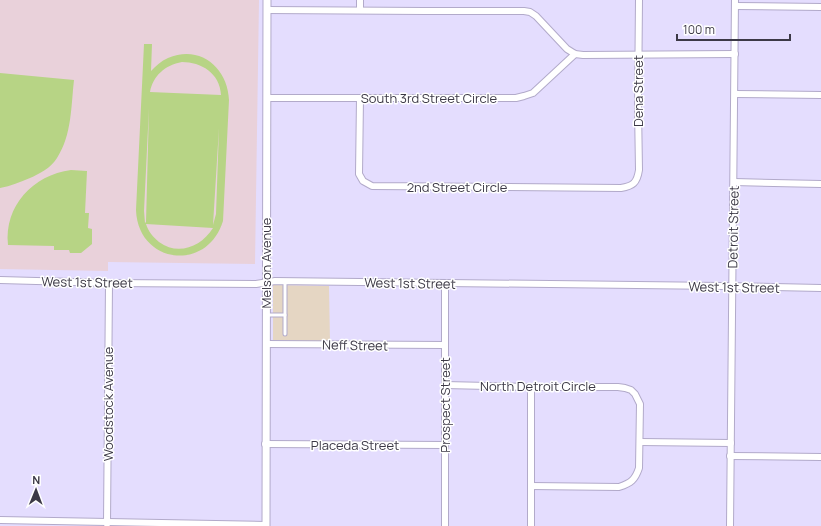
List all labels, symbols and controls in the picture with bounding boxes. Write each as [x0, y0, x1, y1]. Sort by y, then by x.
scale bar [677, 16, 790, 42]
text: 100 m [683, 21, 715, 38]
street label: Dena Street [629, 55, 647, 127]
street label: South 3rd Street Circle [361, 89, 498, 107]
street label: 2nd Street Circle [407, 178, 508, 196]
street label: Detroit Street [723, 185, 743, 269]
street label: Melson Avenue [257, 217, 275, 308]
street label: West 1st Street [41, 272, 133, 292]
street label: West 1st Street [364, 273, 456, 293]
street label: West 1st Street [688, 277, 780, 297]
street label: Neff Street [322, 335, 388, 355]
street label: Woodstock Avenue [99, 346, 117, 461]
street label: Prospect Street [436, 357, 454, 453]
street label: North Detroit Circle [480, 377, 596, 395]
street label: Placeda Street [311, 436, 399, 454]
north arrow [16, 470, 56, 510]
text: N [32, 472, 40, 487]

